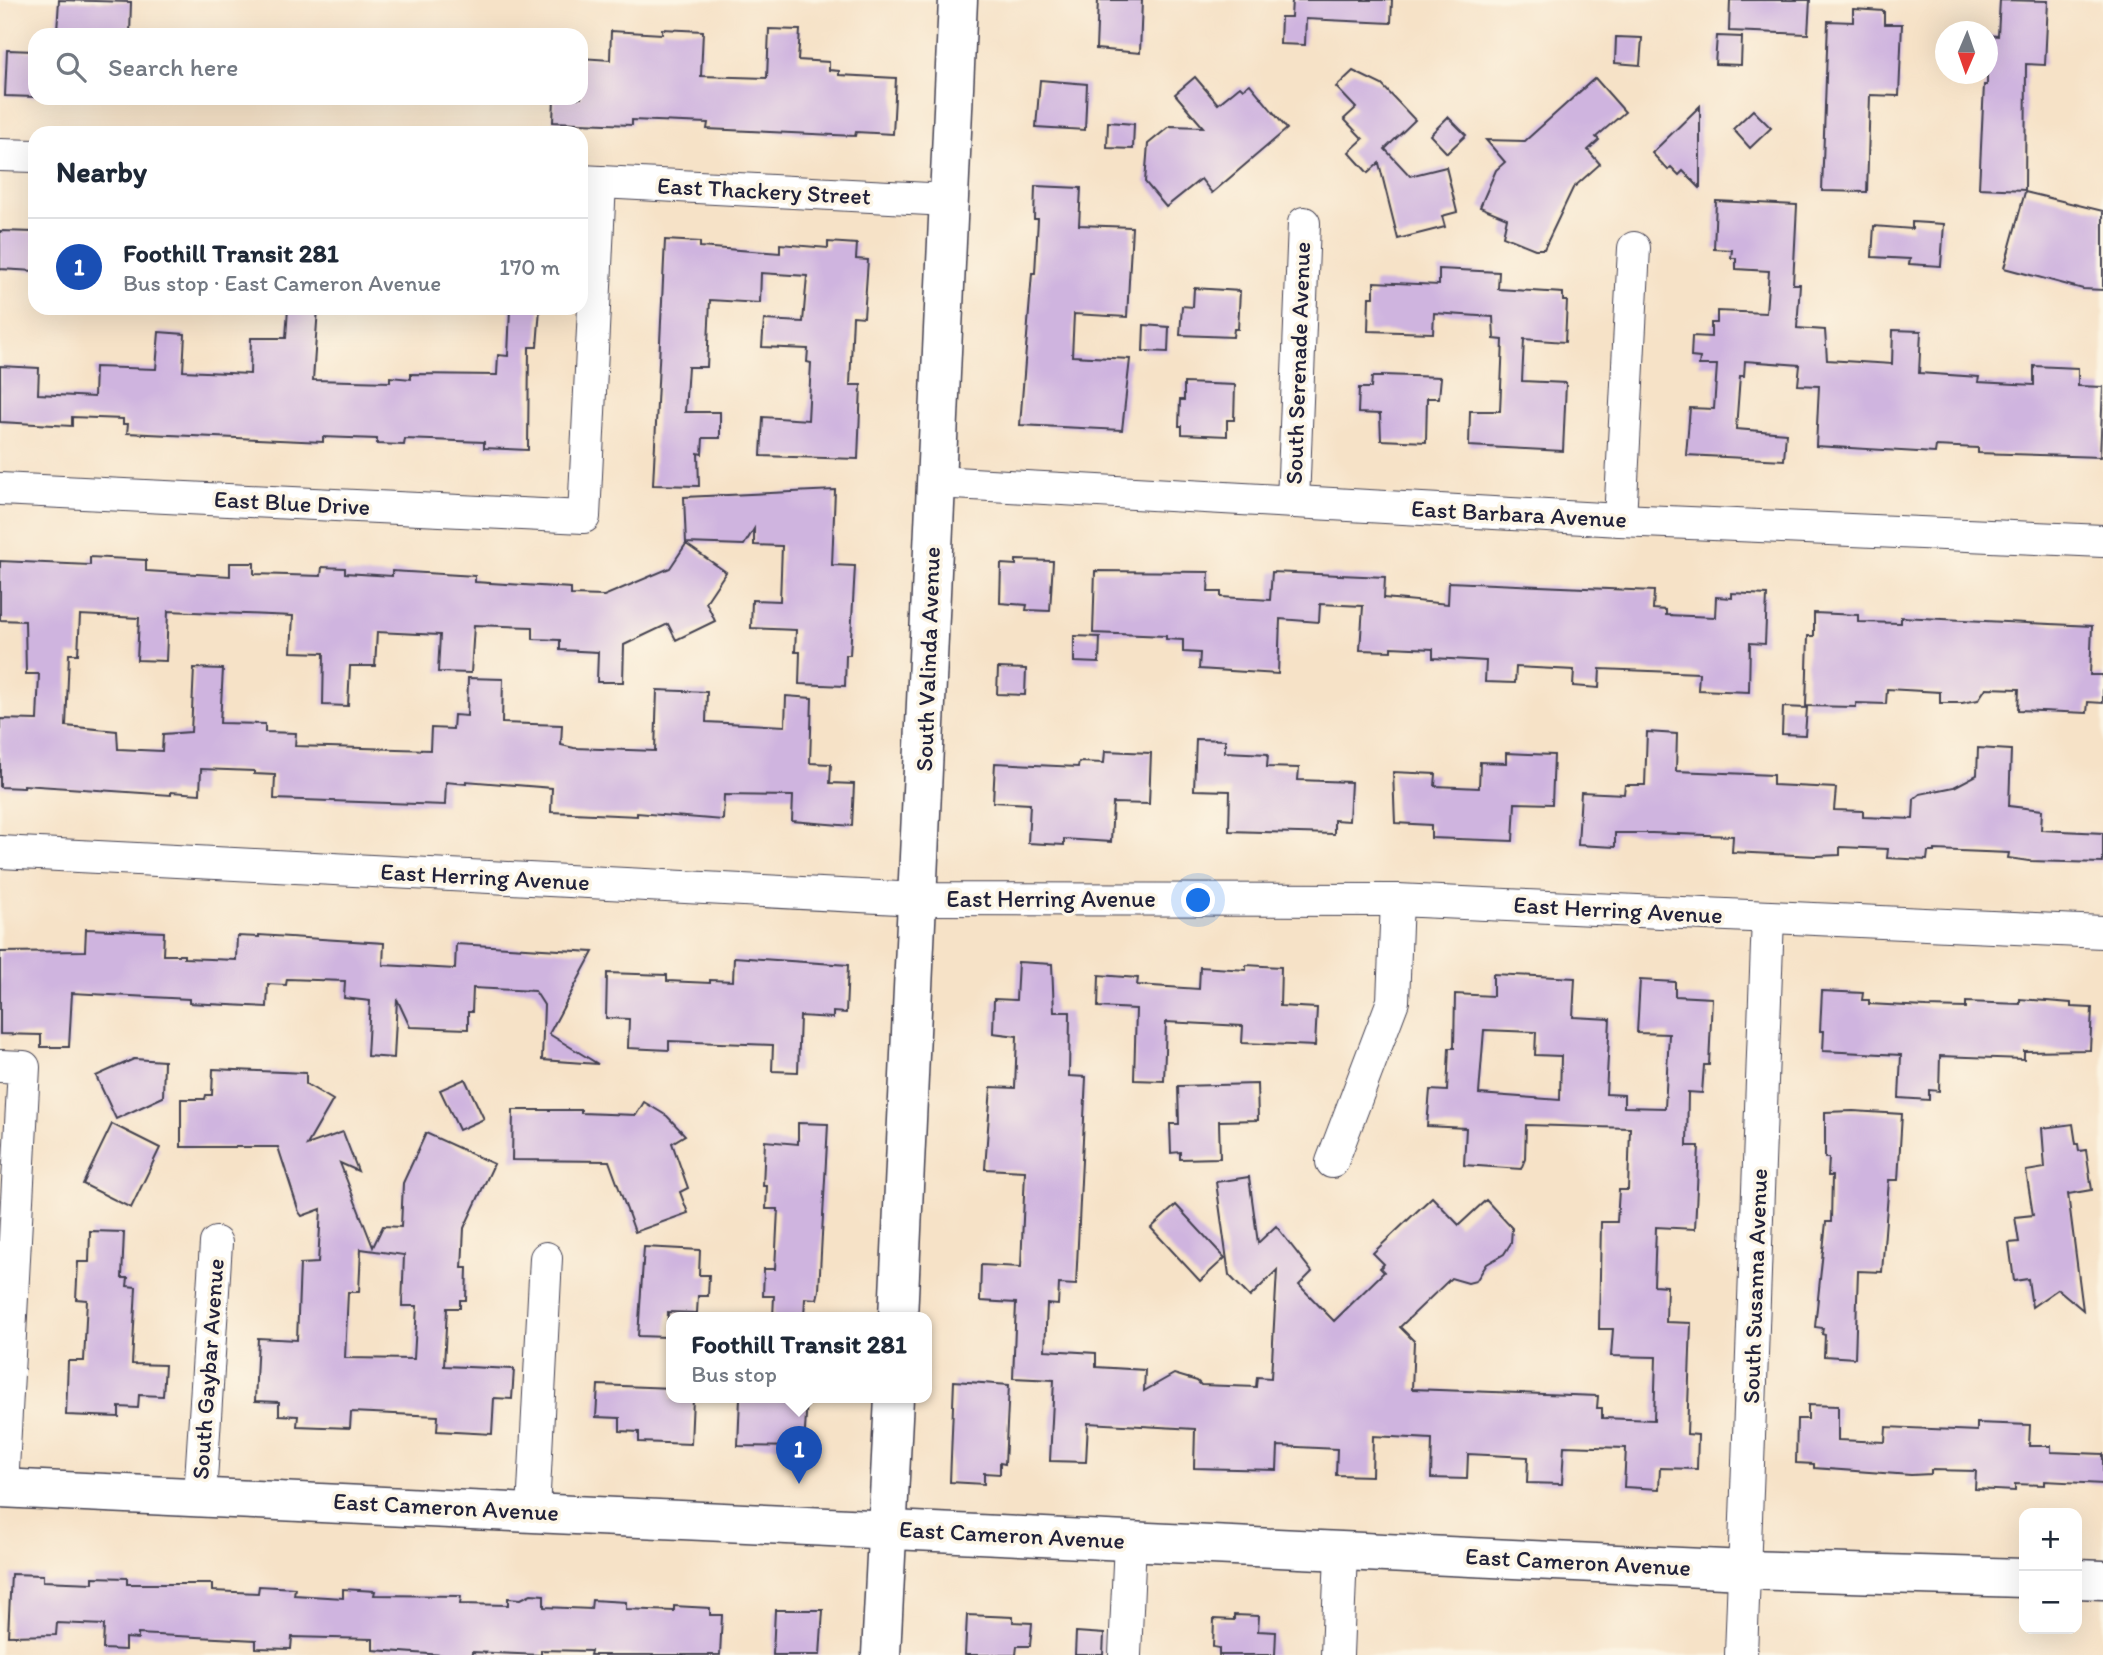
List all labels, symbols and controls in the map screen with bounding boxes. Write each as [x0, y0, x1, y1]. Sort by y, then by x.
north arrow [1935, 21, 1998, 84]
search box [28, 28, 588, 105]
icon: search [52, 48, 90, 86]
text: Search here [108, 51, 238, 83]
text: Nearby [56, 153, 147, 190]
street label: East Thackery Street [656, 170, 872, 211]
text: Foothill Transit 281 [123, 237, 339, 269]
street label: South Serenade Avenue [1279, 241, 1316, 485]
text: 1 [74, 253, 84, 281]
text: 170 m [499, 253, 560, 281]
text: Bus stop · East Cameron Avenue [123, 269, 441, 297]
street label: East Blue Drive [213, 484, 371, 521]
street label: East Barbara Avenue [1411, 493, 1628, 534]
street label: South Valinda Avenue [909, 546, 946, 772]
street label: East Herring Avenue [380, 857, 590, 896]
your location [1181, 883, 1215, 917]
street label: East Herring Avenue [946, 884, 1156, 913]
street label: East Herring Avenue [1513, 890, 1723, 929]
street label: South Susanna Avenue [1736, 1168, 1773, 1404]
street label: South Gaybar Avenue [185, 1257, 230, 1481]
popup [666, 1312, 932, 1403]
text: Foothill Transit 281 [691, 1328, 907, 1360]
text: Bus stop [691, 1360, 777, 1388]
pin: 1 [776, 1426, 822, 1484]
street label: East Cameron Avenue [332, 1486, 560, 1527]
map controls [2019, 1508, 2082, 1634]
button: + [2019, 1508, 2082, 1571]
street label: East Cameron Avenue [898, 1514, 1126, 1555]
street label: East Cameron Avenue [1464, 1541, 1692, 1582]
button: − [2019, 1571, 2082, 1634]

